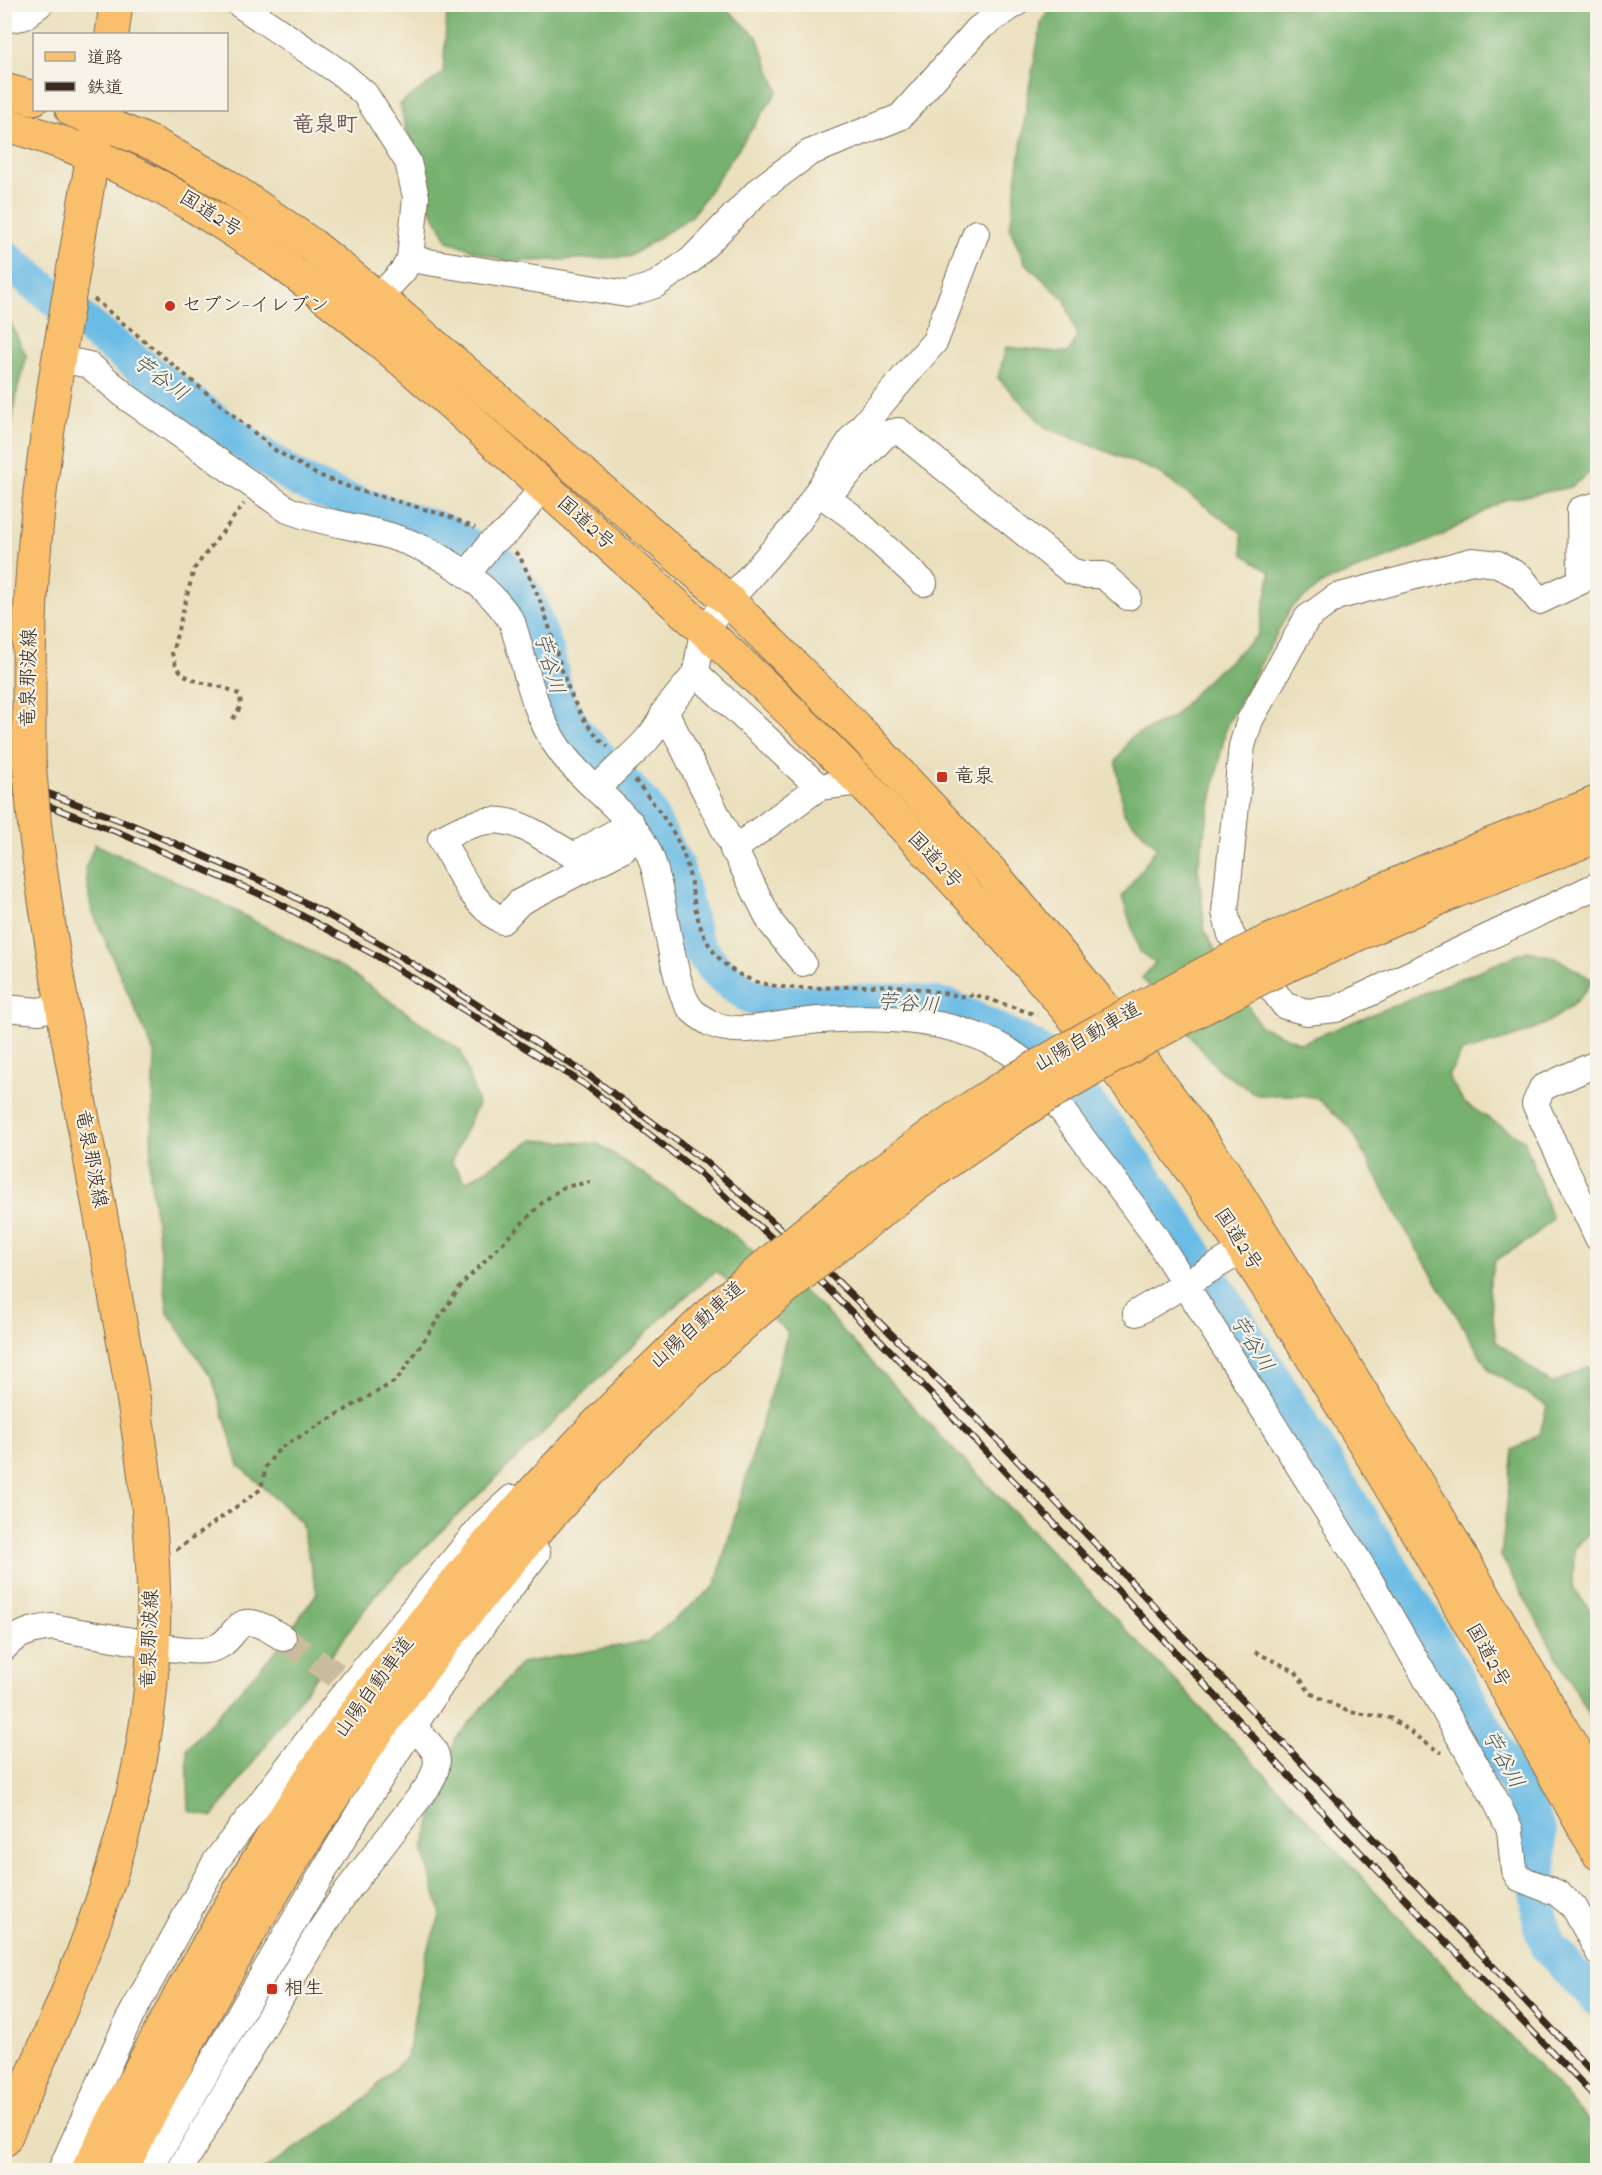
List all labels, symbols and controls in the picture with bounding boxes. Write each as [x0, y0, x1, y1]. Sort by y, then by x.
legend [33, 33, 228, 111]
text: 道路 [87, 46, 123, 72]
text: 鉄道 [87, 76, 123, 102]
district label: 竜泉町 [292, 110, 358, 142]
street label: 国道2号 [173, 184, 247, 246]
place label: セブン-イレブン [182, 292, 330, 321]
marker: セブン-イレブン [163, 299, 177, 313]
water label: 苧谷川 [126, 348, 194, 410]
street label: 国道2号 [549, 490, 621, 558]
street label: 竜泉那波線 [15, 628, 45, 728]
water label: 苧谷川 [525, 630, 571, 698]
place label: 竜泉 [954, 763, 994, 792]
marker: 竜泉 [935, 770, 949, 784]
street label: 国道2号 [900, 826, 968, 896]
water label: 苧谷川 [876, 988, 940, 1022]
street label: 山陽自動車道 [1029, 995, 1147, 1081]
street label: 竜泉那波線 [66, 1107, 114, 1211]
street label: 国道2号 [1206, 1203, 1268, 1277]
street label: 山陽自動車道 [644, 1275, 752, 1377]
water label: 苧谷川 [1222, 1309, 1280, 1379]
street label: 竜泉那波線 [135, 1589, 167, 1689]
street label: 国道2号 [1457, 1618, 1517, 1694]
street label: 山陽自動車道 [328, 1631, 422, 1745]
water label: 苧谷川 [1474, 1725, 1530, 1795]
place label: 相生 [284, 1975, 324, 2004]
marker: 相生 [265, 1982, 279, 1996]

